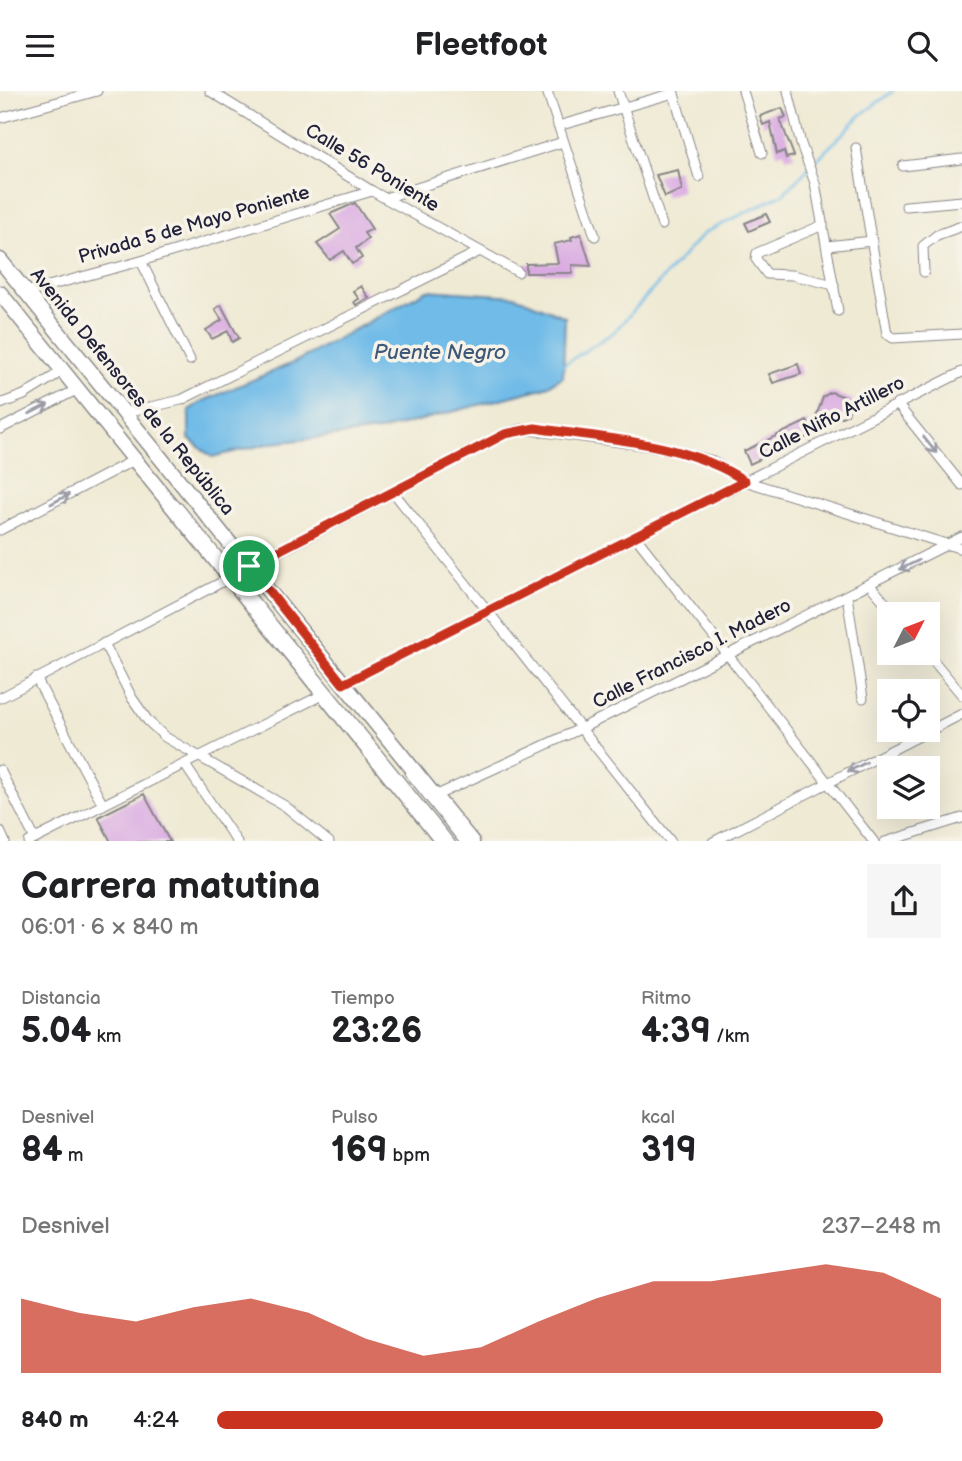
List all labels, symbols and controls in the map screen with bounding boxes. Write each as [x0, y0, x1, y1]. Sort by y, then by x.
text: Fleetfoot [414, 26, 548, 65]
icon: menu [21, 27, 59, 65]
icon: search [903, 27, 941, 65]
street label: Calle 56 Poniente [301, 119, 443, 217]
street label: Privada 5 de Mayo Poniente [76, 181, 312, 269]
street label: Avenida Defensores de la República [25, 264, 239, 520]
water label: Puente Negro [374, 340, 506, 365]
street label: Calle Niño Artillero [755, 371, 909, 465]
one-way arrow [28, 401, 49, 415]
one-way arrow [922, 435, 937, 453]
one-way arrow [50, 492, 70, 506]
pin [219, 536, 279, 596]
icon: arrive [230, 547, 268, 585]
one-way arrow [899, 558, 919, 572]
street label: Calle Francisco I. Madero [589, 594, 795, 714]
north arrow [877, 602, 940, 665]
map controls [877, 602, 940, 819]
button: locate [877, 679, 940, 742]
button: layers [877, 756, 940, 819]
one-way arrow [847, 760, 868, 774]
text: Carrera matutina [21, 864, 321, 909]
button: share [867, 864, 941, 938]
text: 06:01 · 6 × 840 m [21, 913, 199, 941]
text: Distancia [21, 987, 101, 1010]
text: Tiempo [331, 987, 395, 1010]
text: Ritmo [641, 987, 691, 1010]
text: 5.04 [21, 1010, 91, 1053]
text: 23:26 [331, 1010, 422, 1053]
text: 4:39 [641, 1010, 711, 1053]
text: km [91, 1025, 121, 1048]
text: /km [711, 1025, 750, 1048]
text: Desnivel [21, 1106, 94, 1129]
text: Pulso [331, 1106, 378, 1129]
text: kcal [641, 1106, 675, 1129]
text: 84 [21, 1129, 63, 1172]
text: 169 [331, 1129, 387, 1172]
text: 319 [641, 1129, 697, 1172]
text: m [63, 1144, 84, 1167]
text: bpm [387, 1144, 430, 1167]
text: Desnivel [21, 1212, 110, 1240]
text: 237–248 m [821, 1212, 941, 1240]
text: 840 m [21, 1406, 89, 1434]
text: 4:24 [133, 1406, 179, 1434]

